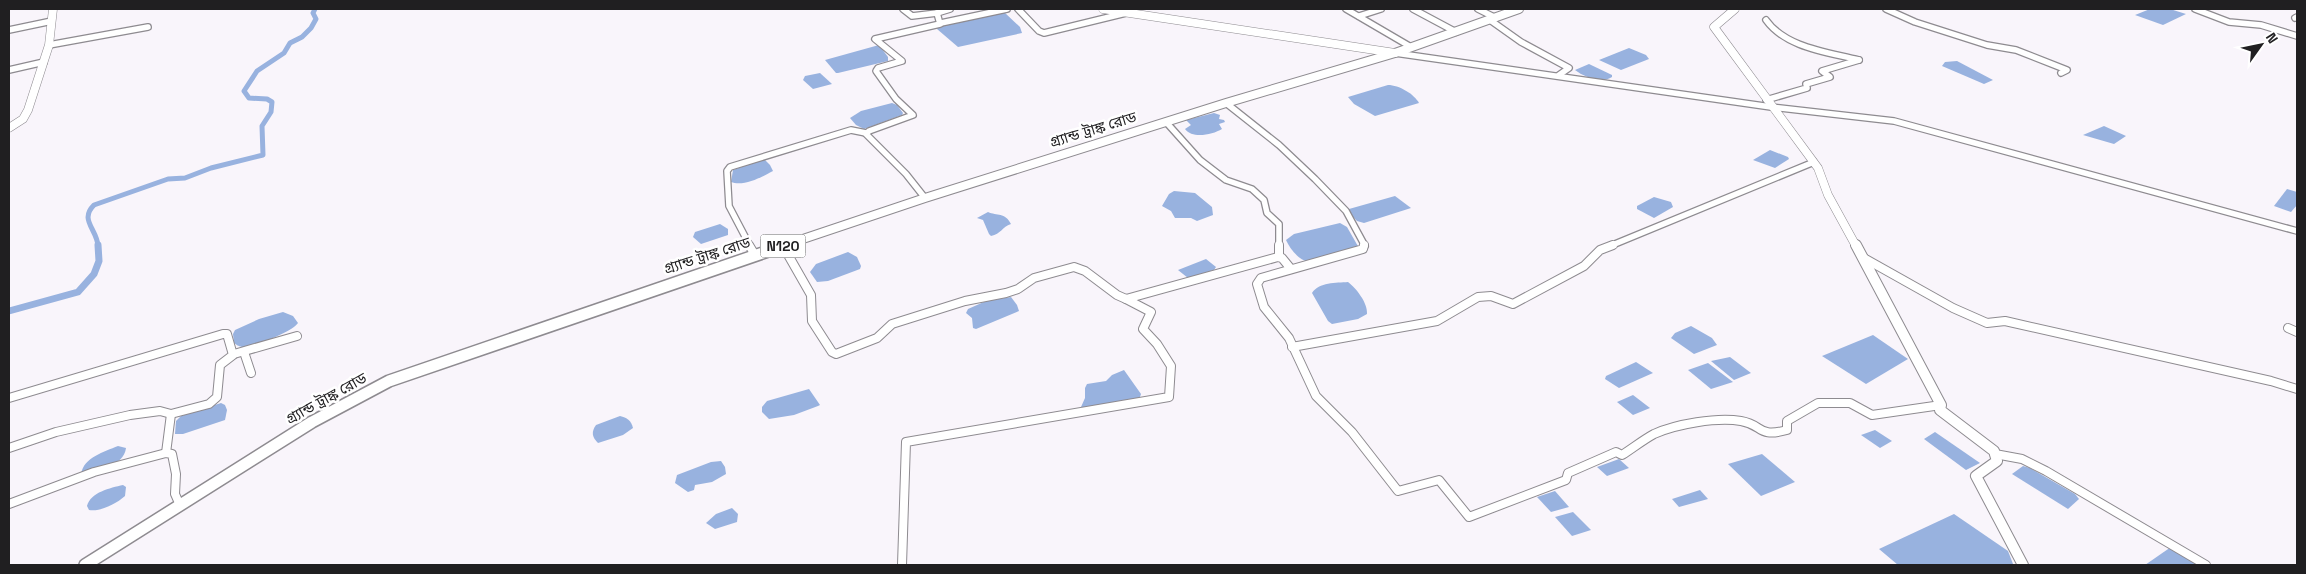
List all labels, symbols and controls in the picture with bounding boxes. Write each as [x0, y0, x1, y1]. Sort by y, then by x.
north arrow [2236, 20, 2286, 70]
text: N [2262, 29, 2282, 47]
street label: গ্র্যান্ড ট্রাঙ্ক রোড [1047, 107, 1139, 151]
street label: গ্র্যান্ড ট্রাঙ্ক রোড [661, 232, 753, 278]
road number: N120 [760, 235, 806, 258]
street label: গ্র্যান্ড ট্রাঙ্ক রোড [282, 368, 370, 428]

